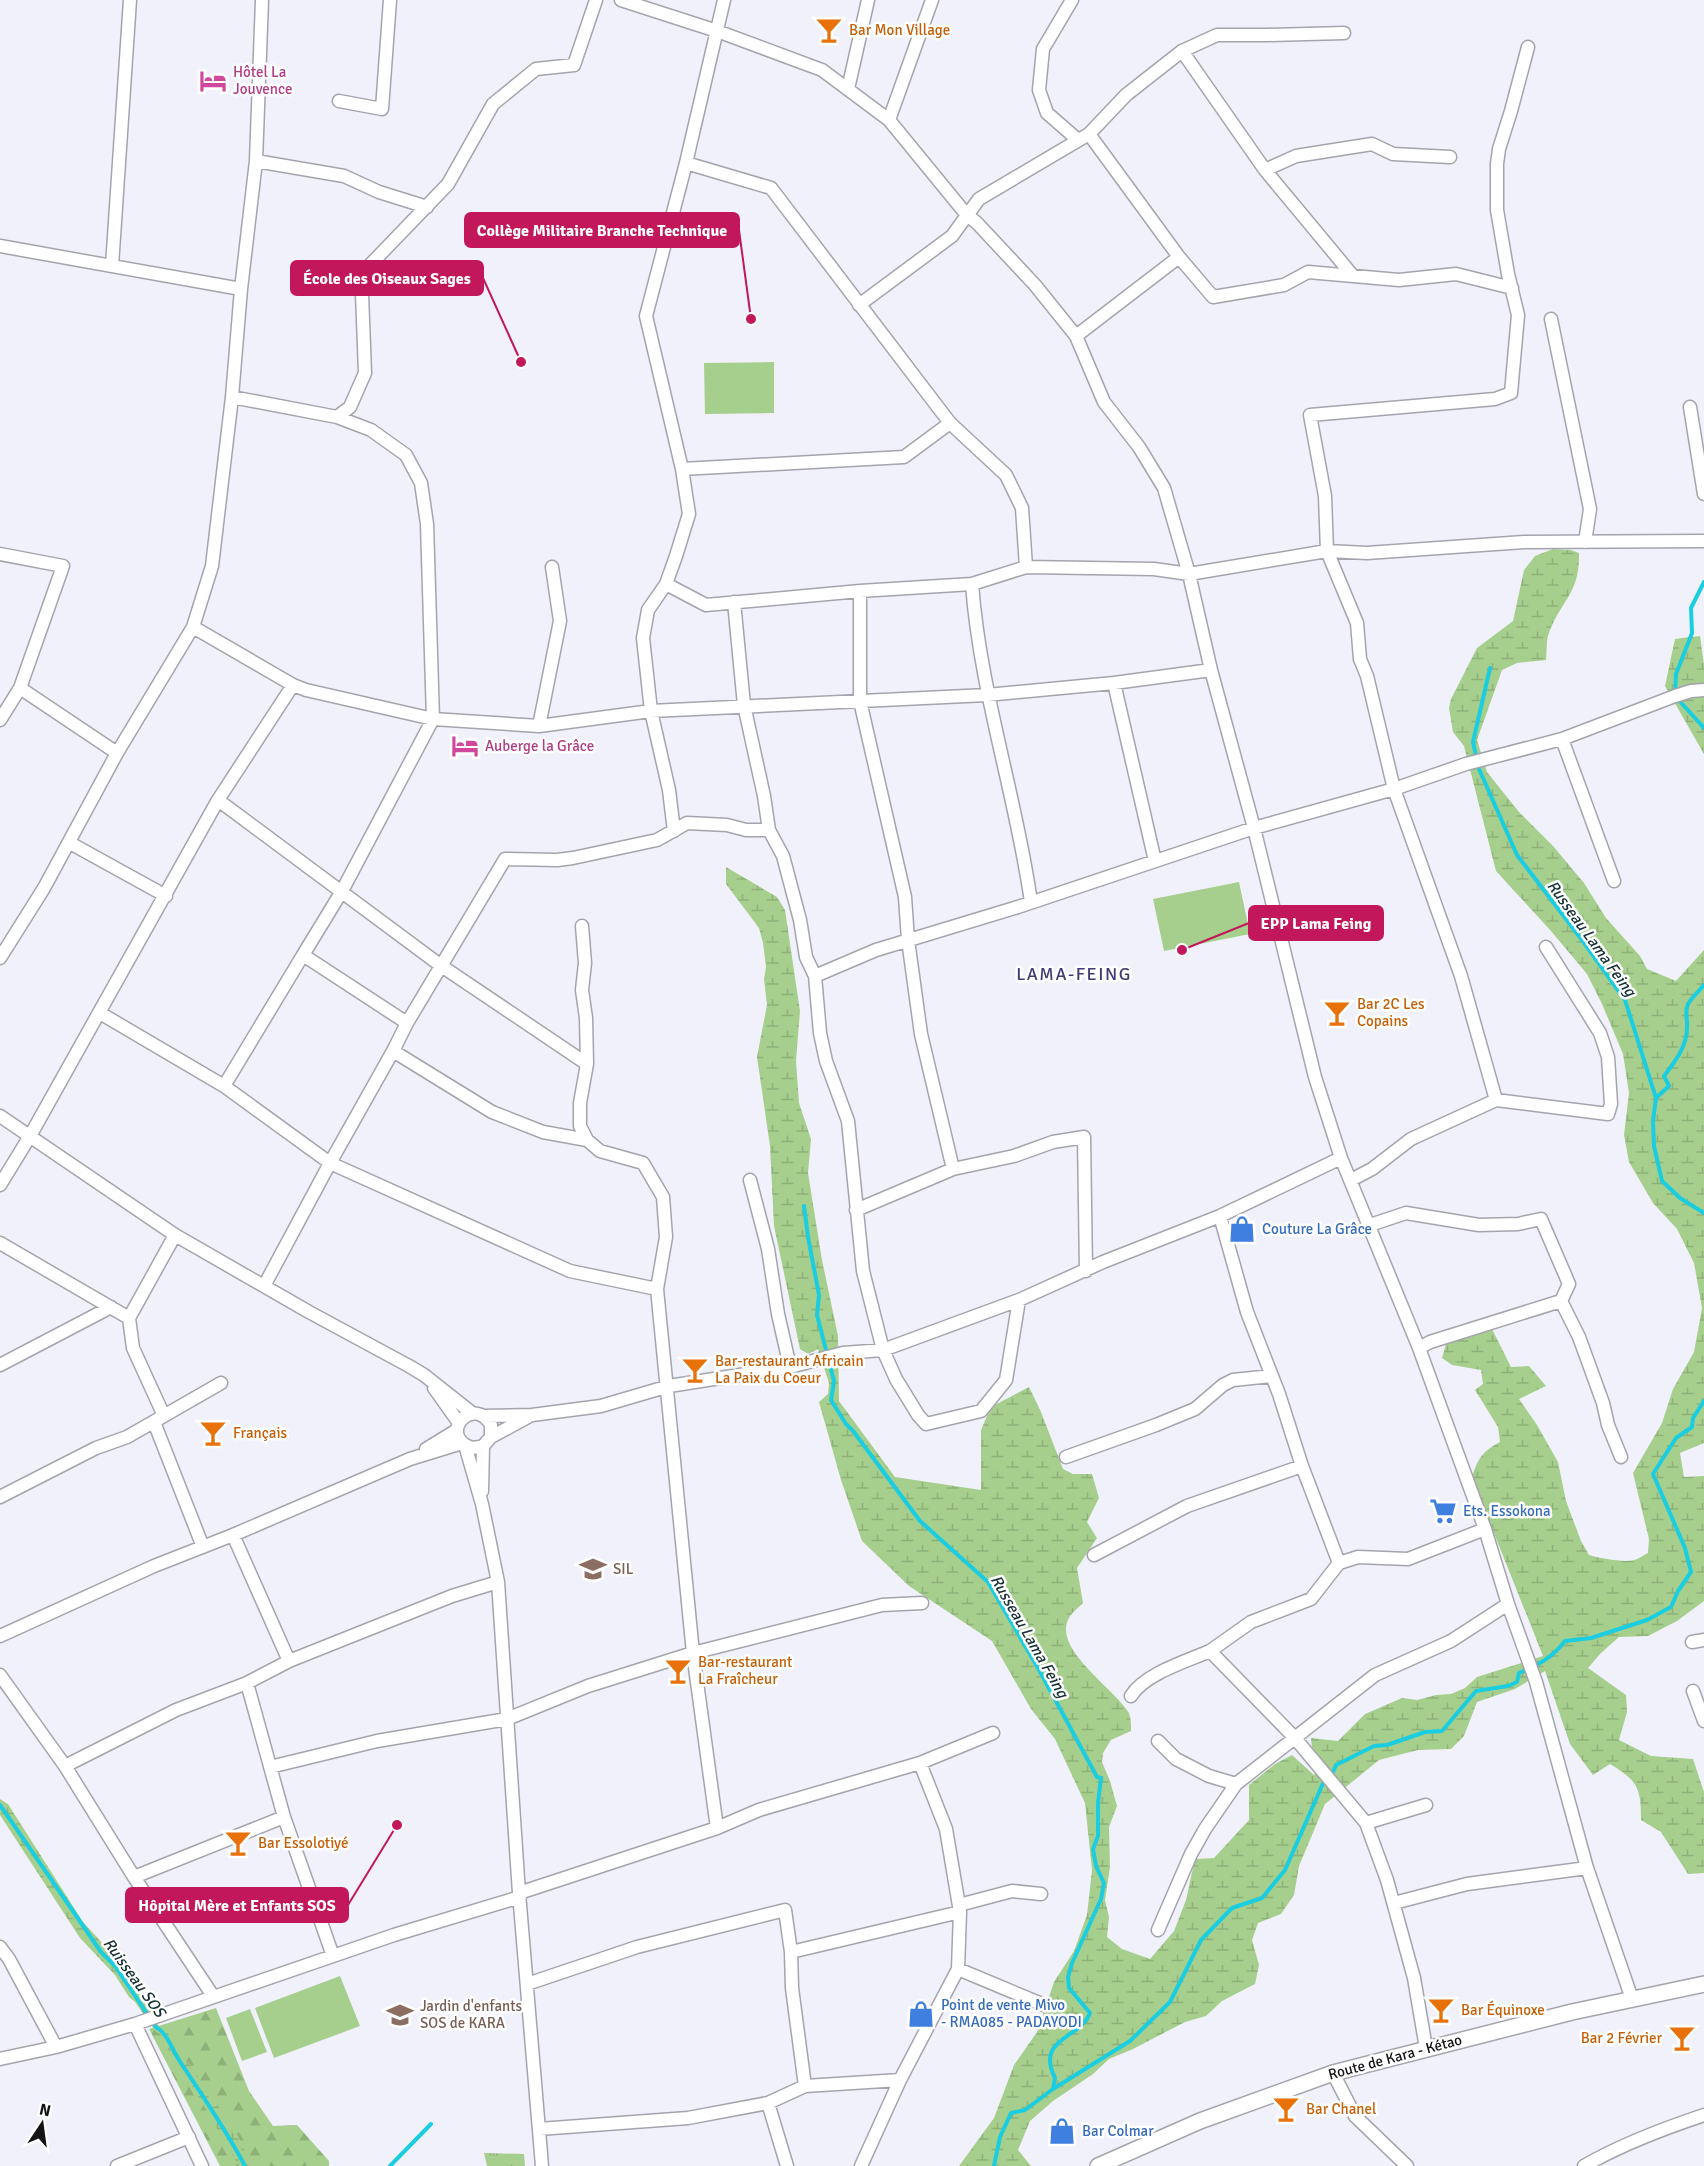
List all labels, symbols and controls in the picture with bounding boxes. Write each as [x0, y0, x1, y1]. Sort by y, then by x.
bar icon: Bar Mon Village [814, 15, 844, 45]
place label: Bar Mon Village [849, 21, 950, 39]
place label: Hôtel La Jouvence [233, 63, 293, 98]
hotel icon: Hôtel La Jouvence [198, 66, 228, 96]
callout: Collège Militaire Branche Technique [465, 213, 739, 247]
text: Collège Militaire Branche Technique [477, 221, 727, 241]
callout: École des Oiseaux Sages [291, 261, 483, 295]
text: École des Oiseaux Sages [303, 269, 471, 289]
hotel icon: Auberge la Grâce [450, 731, 480, 761]
place label: Auberge la Grâce [485, 737, 594, 755]
water label: Russeau Lama Feing [1542, 877, 1641, 1002]
callout: EPP Lama Feing [1249, 906, 1383, 940]
text: EPP Lama Feing [1261, 914, 1372, 934]
district label: LAMA-FEING [1016, 963, 1132, 985]
place label: Bar 2C Les Copains [1357, 995, 1425, 1030]
bar icon: Bar 2C Les Copains [1322, 998, 1352, 1028]
shop icon: Couture La Grâce [1227, 1214, 1257, 1244]
place label: Couture La Grâce [1262, 1220, 1372, 1238]
place label: Bar-restaurant Africain La Paix du Coeur [715, 1352, 864, 1387]
bar icon: Bar-restaurant Africain La Paix du Coeur [680, 1355, 710, 1385]
bar icon: Français [198, 1418, 228, 1448]
place label: Français [233, 1424, 287, 1442]
supermarket icon: Ets. Essokona [1428, 1496, 1458, 1526]
place label: Ets. Essokona [1463, 1502, 1551, 1520]
school or university icon: SIL [578, 1554, 608, 1584]
place label: SIL [613, 1560, 634, 1578]
water label: Russeau Lama Feing [986, 1572, 1073, 1703]
place label: Bar-restaurant La Fraîcheur [698, 1653, 792, 1688]
bar icon: Bar-restaurant La Fraîcheur [663, 1656, 693, 1686]
bar icon: Bar Essolotiyé [223, 1828, 253, 1858]
place label: Bar Essolotiyé [258, 1834, 348, 1852]
callout: Hôpital Mère et Enfants SOS [126, 1888, 348, 1922]
text: Hôpital Mère et Enfants SOS [138, 1896, 336, 1916]
water label: Ruisseau SOS [99, 1934, 171, 2023]
bar icon: Bar Équinoxe [1426, 1995, 1456, 2025]
place label: Point de vente Mivo - RMA085 - PADAYODI [941, 1996, 1082, 2031]
place label: Jardin d'enfants SOS de KARA [420, 1997, 523, 2032]
shop icon: Point de vente Mivo - RMA085 - PADAYODI [906, 1999, 936, 2029]
school or university icon: Jardin d'enfants SOS de KARA [385, 2000, 415, 2030]
place label: Bar Équinoxe [1461, 2000, 1545, 2019]
bar icon: Bar 2 Février [1667, 2023, 1697, 2053]
place label: Bar 2 Février [1581, 2029, 1662, 2047]
street label: Route de Kara - Kétao [1326, 2030, 1464, 2084]
north arrow [12, 2094, 72, 2154]
bar icon: Bar Chanel [1271, 2094, 1301, 2124]
text: N [37, 2099, 53, 2121]
place label: Bar Chanel [1306, 2100, 1376, 2118]
shop icon: Bar Colmar [1047, 2116, 1077, 2146]
place label: Bar Colmar [1082, 2122, 1154, 2140]

